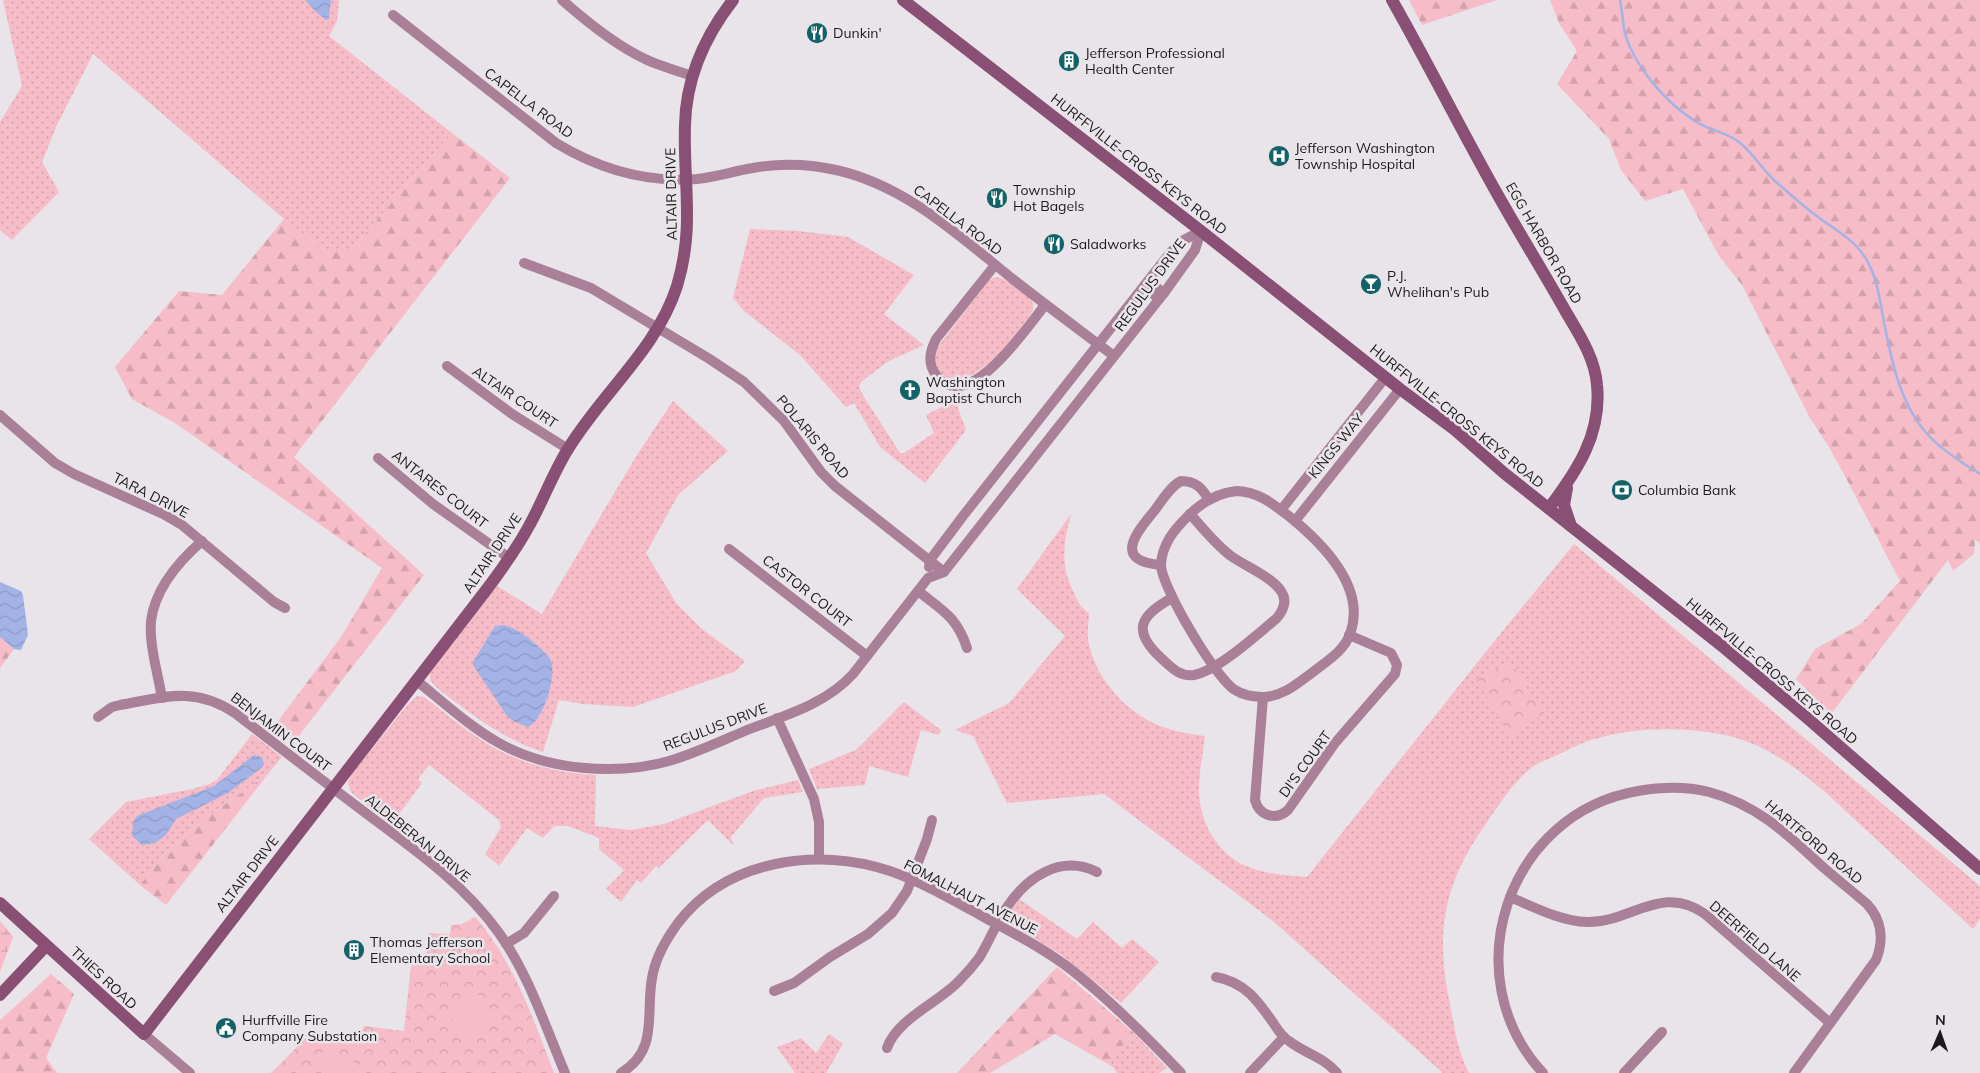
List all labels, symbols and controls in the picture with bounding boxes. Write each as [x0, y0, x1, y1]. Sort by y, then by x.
restaurant icon: Dunkin' [805, 21, 829, 45]
place label: Dunkin' [833, 24, 882, 42]
place label: Jefferson Professional Health Center [1085, 44, 1225, 78]
building icon: Jefferson Professional Health Center [1057, 49, 1081, 73]
street label: CAPELLA ROAD [481, 64, 577, 142]
street label: HURFFVILLE-CROSS KEYS ROAD [1047, 90, 1231, 238]
place label: Jefferson Washington Township Hospital [1295, 139, 1435, 173]
hospital icon: Jefferson Washington Township Hospital [1267, 144, 1291, 168]
street label: ALTAIR DRIVE [661, 148, 681, 240]
street label: EGG HARBOR ROAD [1502, 179, 1586, 307]
street label: CAPELLA ROAD [910, 181, 1006, 259]
place label: Township Hot Bagels [1013, 181, 1085, 215]
restaurant icon: Township Hot Bagels [985, 186, 1009, 210]
restaurant icon: Saladworks [1042, 232, 1066, 256]
place label: Saladworks [1070, 235, 1146, 253]
street label: REGULUS DRIVE [1110, 235, 1190, 335]
place label: P.J. Whelihan's Pub [1387, 267, 1489, 301]
bar icon: P.J. Whelihan's Pub [1359, 272, 1383, 296]
street label: HURFFVILLE-CROSS KEYS ROAD [1366, 340, 1548, 492]
street label: ALTAIR COURT [469, 362, 561, 432]
place label: Washington Baptist Church [926, 373, 1022, 407]
church icon: Washington Baptist Church [898, 378, 922, 402]
street label: POLARIS ROAD [773, 391, 853, 483]
street label: KINGS WAY [1304, 410, 1368, 482]
street label: ANTARES COURT [388, 446, 492, 532]
street label: TARA DRIVE [110, 468, 192, 522]
bank icon: Columbia Bank [1610, 478, 1634, 502]
place label: Columbia Bank [1638, 481, 1737, 499]
street label: ALTAIR DRIVE [459, 510, 525, 596]
street label: CASTOR COURT [759, 551, 856, 632]
street label: HURFFVILLE-CROSS KEYS ROAD [1682, 594, 1862, 748]
street label: BENJAMIN COURT [227, 688, 335, 776]
street label: REGULUS DRIVE [660, 699, 770, 755]
street label: DI'S COURT [1275, 727, 1335, 801]
street label: ALDEBERAN DRIVE [362, 790, 474, 886]
street label: HARTFORD ROAD [1761, 796, 1867, 888]
street label: ALTAIR DRIVE [211, 832, 283, 916]
street label: FOMALHAUT AVENUE [901, 855, 1041, 939]
street label: DEERFIELD LANE [1706, 897, 1804, 985]
place label: Thomas Jefferson Elementary School [370, 933, 490, 967]
building icon: Thomas Jefferson Elementary School [342, 938, 366, 962]
street label: THIES ROAD [67, 943, 141, 1013]
north arrow [1915, 1008, 1965, 1058]
place label: Hurffville Fire Company Substation [242, 1011, 377, 1045]
text: N [1935, 1011, 1946, 1029]
public building icon: Hurffville Fire Company Substation [214, 1016, 238, 1040]

